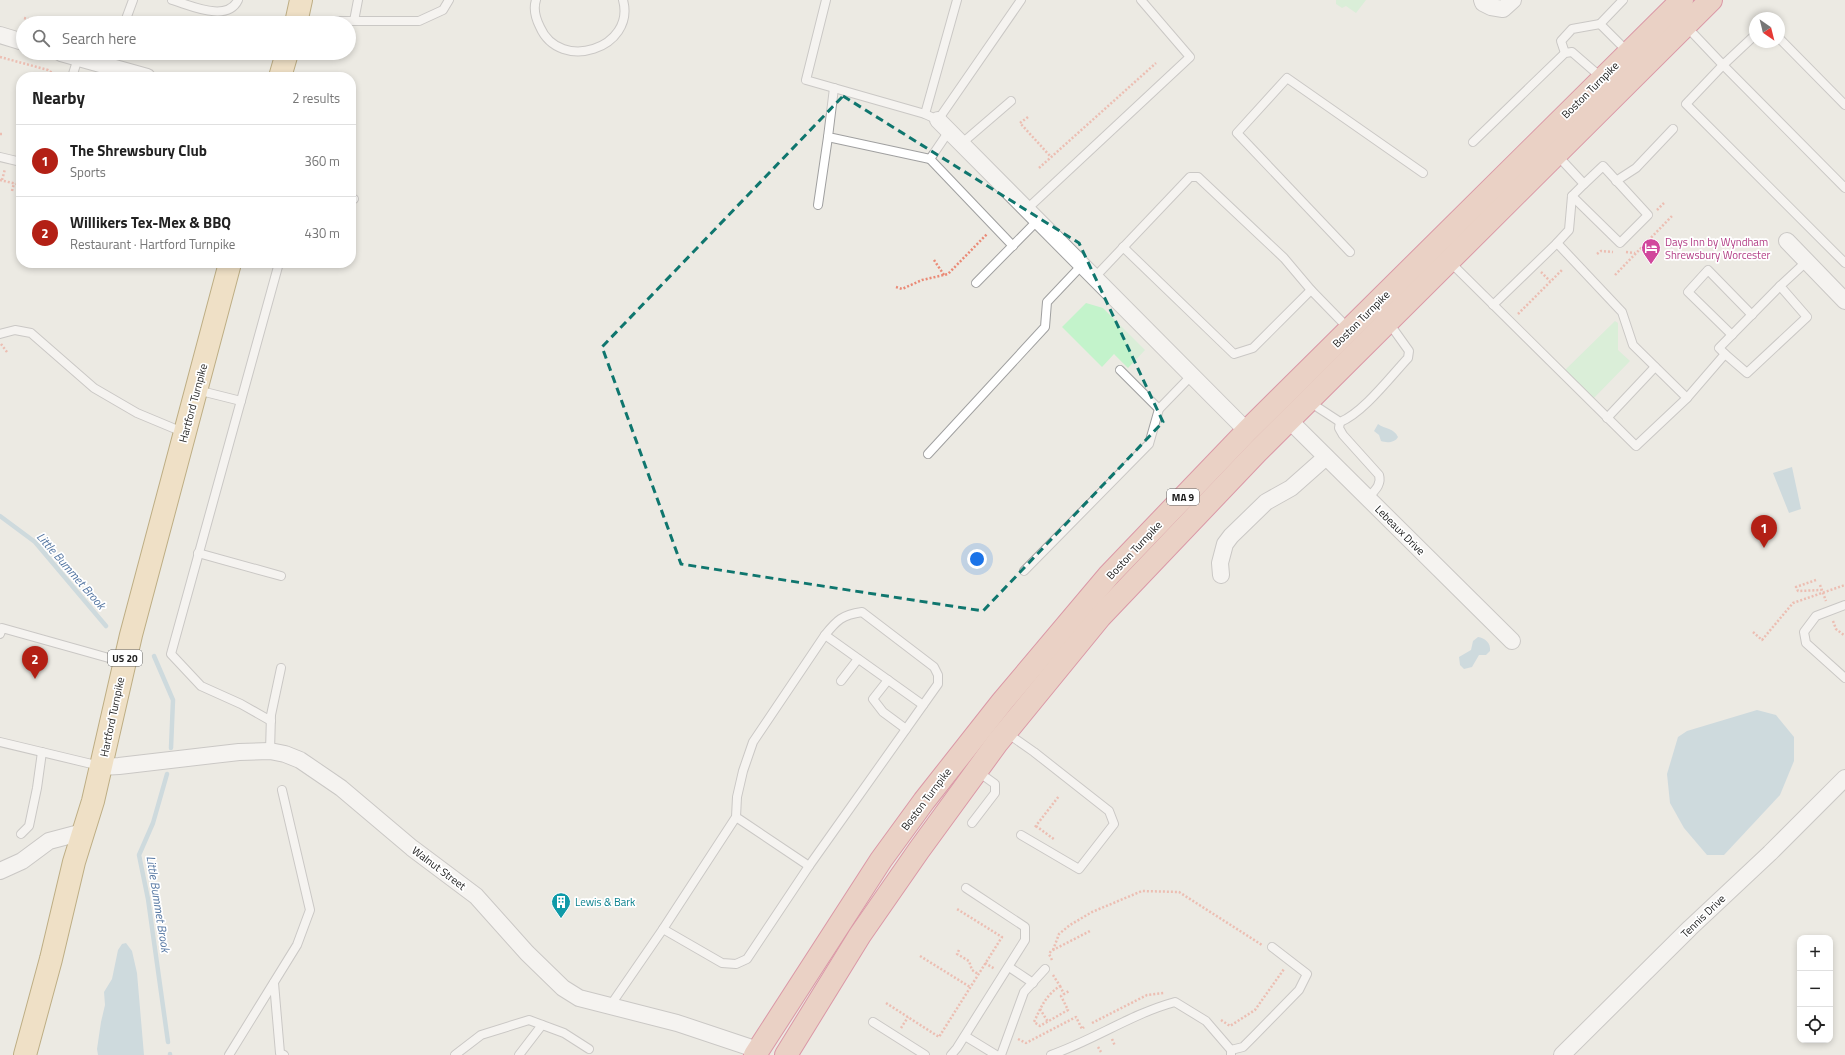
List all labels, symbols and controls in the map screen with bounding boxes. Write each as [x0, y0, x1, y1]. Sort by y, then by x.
north arrow [1749, 12, 1785, 48]
search box [16, 16, 356, 60]
icon: search [30, 27, 52, 49]
text: Search here [62, 27, 136, 50]
street label: Boston Turnpike [1558, 58, 1622, 122]
text: Nearby [32, 85, 85, 111]
text: 2 results [292, 88, 340, 108]
text: The Shrewsbury Club [70, 139, 207, 162]
text: 1 [41, 151, 49, 171]
text: 360 m [304, 151, 340, 171]
text: Sports [70, 162, 106, 182]
text: Willikers Tex-Mex & BBQ [70, 211, 231, 234]
text: 2 [41, 223, 49, 243]
text: 430 m [304, 223, 340, 243]
text: Restaurant · Hartford Turnpike [70, 234, 235, 254]
place label: Days Inn by Wyndham Shrewsbury Worcester [1665, 234, 1771, 263]
hotel icon: Days Inn by Wyndham Shrewsbury Worcester [1640, 237, 1662, 265]
street label: Boston Turnpike [1329, 287, 1393, 351]
street label: Hartford Turnpike [175, 361, 211, 444]
road number: MA 9 [1167, 489, 1199, 505]
street label: Lebeaux Drive [1371, 501, 1429, 559]
pin: 1 [1751, 515, 1777, 548]
street label: Boston Turnpike [1103, 517, 1166, 583]
water label: Little Bummet Brook [32, 528, 112, 615]
your location [967, 549, 987, 569]
pin: 2 [22, 646, 48, 679]
road number: US 20 [108, 650, 142, 666]
street label: Hartford Turnpike [96, 675, 128, 758]
street label: Boston Turnpike [897, 764, 955, 834]
street label: Walnut Street [409, 842, 469, 894]
water label: Little Bummet Brook [141, 854, 176, 955]
street label: Tennis Drive [1677, 890, 1729, 941]
building icon: Lewis & Bark [550, 891, 572, 919]
place label: Lewis & Bark [575, 894, 636, 910]
map controls [1797, 935, 1833, 1043]
button: + [1797, 935, 1833, 971]
button: − [1797, 971, 1833, 1007]
button: locate [1797, 1007, 1833, 1043]

